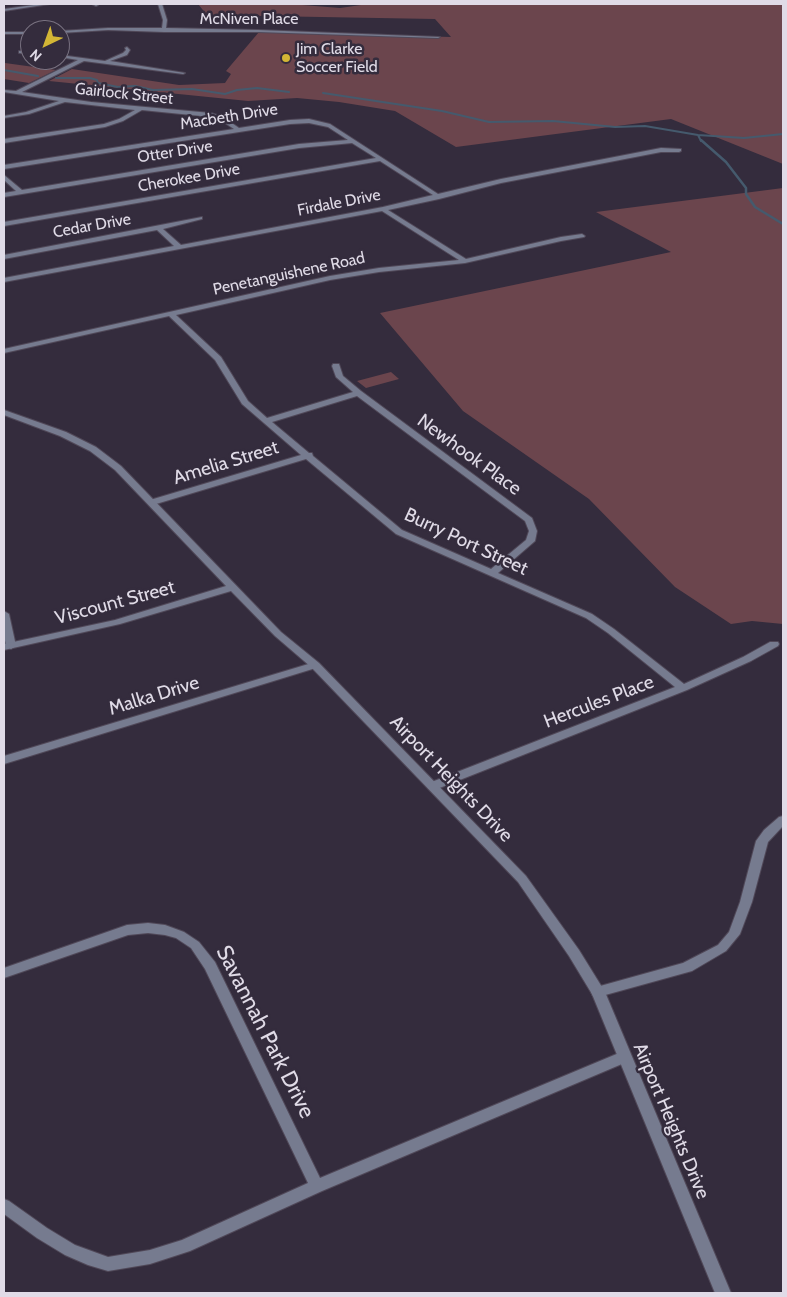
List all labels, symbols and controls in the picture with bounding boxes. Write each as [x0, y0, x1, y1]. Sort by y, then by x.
street label: McNiven Place [200, 9, 298, 29]
north arrow [20, 20, 70, 70]
place label: Jim Clarke Soccer Field [296, 39, 378, 77]
text: N [26, 45, 45, 65]
marker: Jim Clarke Soccer Field [280, 52, 292, 64]
street label: Gairlock Street [74, 79, 174, 109]
street label: Macbeth Drive [179, 100, 279, 134]
street label: Otter Drive [136, 137, 214, 167]
street label: Cherokee Drive [137, 160, 241, 196]
street label: Firdale Drive [296, 186, 382, 220]
street label: Cedar Drive [51, 210, 133, 242]
street label: Penetanguishene Road [211, 249, 367, 299]
street label: Newhook Place [412, 410, 526, 500]
street label: Amelia Street [171, 436, 281, 490]
street label: Burry Port Street [401, 503, 531, 581]
street label: Viscount Street [53, 576, 177, 630]
street label: Malka Drive [106, 671, 202, 721]
street label: Hercules Place [541, 671, 657, 733]
street label: Airport Heights Drive [385, 711, 517, 847]
street label: Savannah Park Drive [210, 941, 320, 1123]
street label: Airport Heights Drive [628, 1040, 714, 1202]

